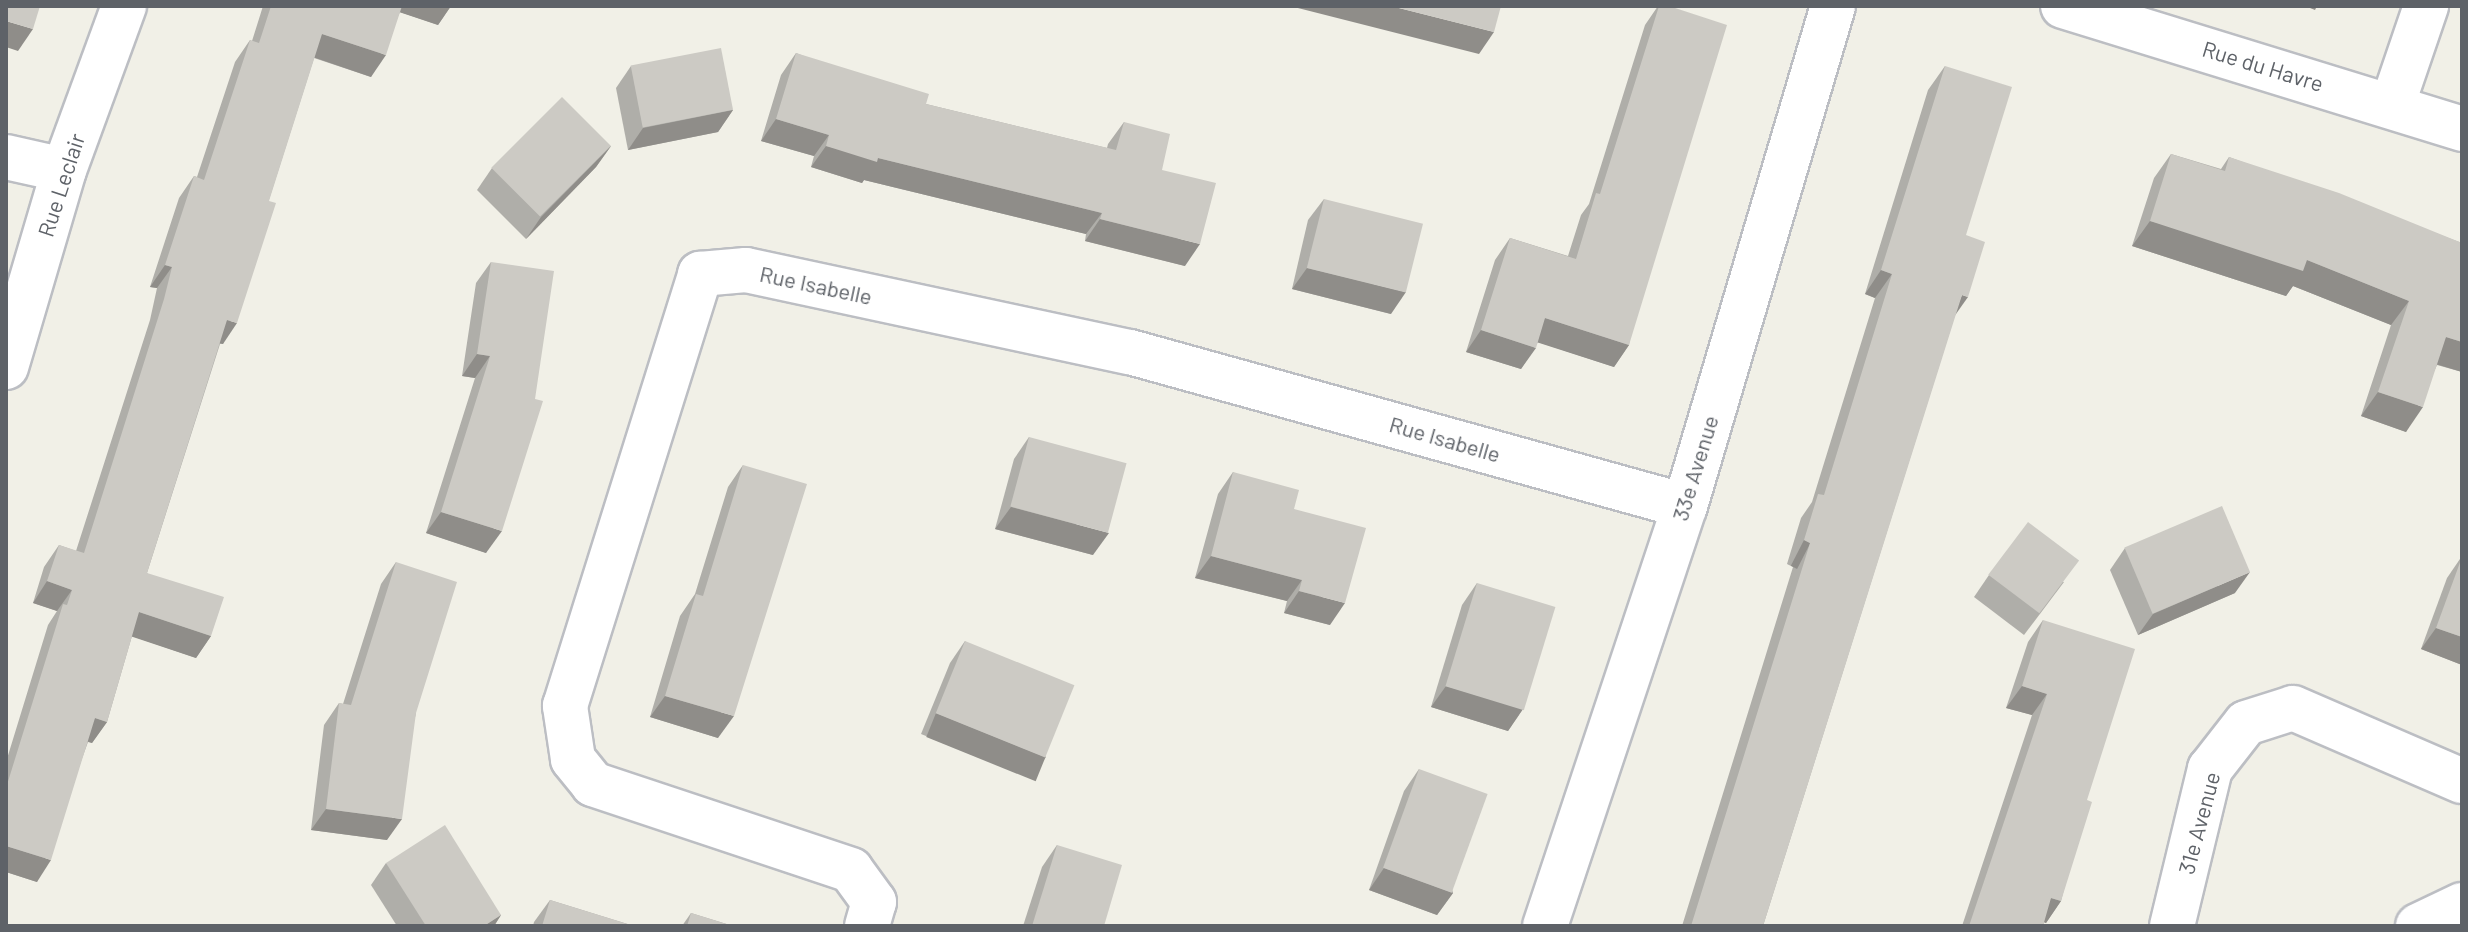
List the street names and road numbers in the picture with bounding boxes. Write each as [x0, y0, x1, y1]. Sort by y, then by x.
street label: Rue du Havre [2199, 35, 2327, 97]
street label: Rue Leclair [32, 130, 90, 240]
street label: Rue Isabelle [757, 260, 875, 310]
street label: Rue Isabelle [1386, 411, 1504, 467]
street label: 33e Avenue [1666, 412, 1724, 524]
street label: 31e Avenue [2173, 769, 2225, 877]

